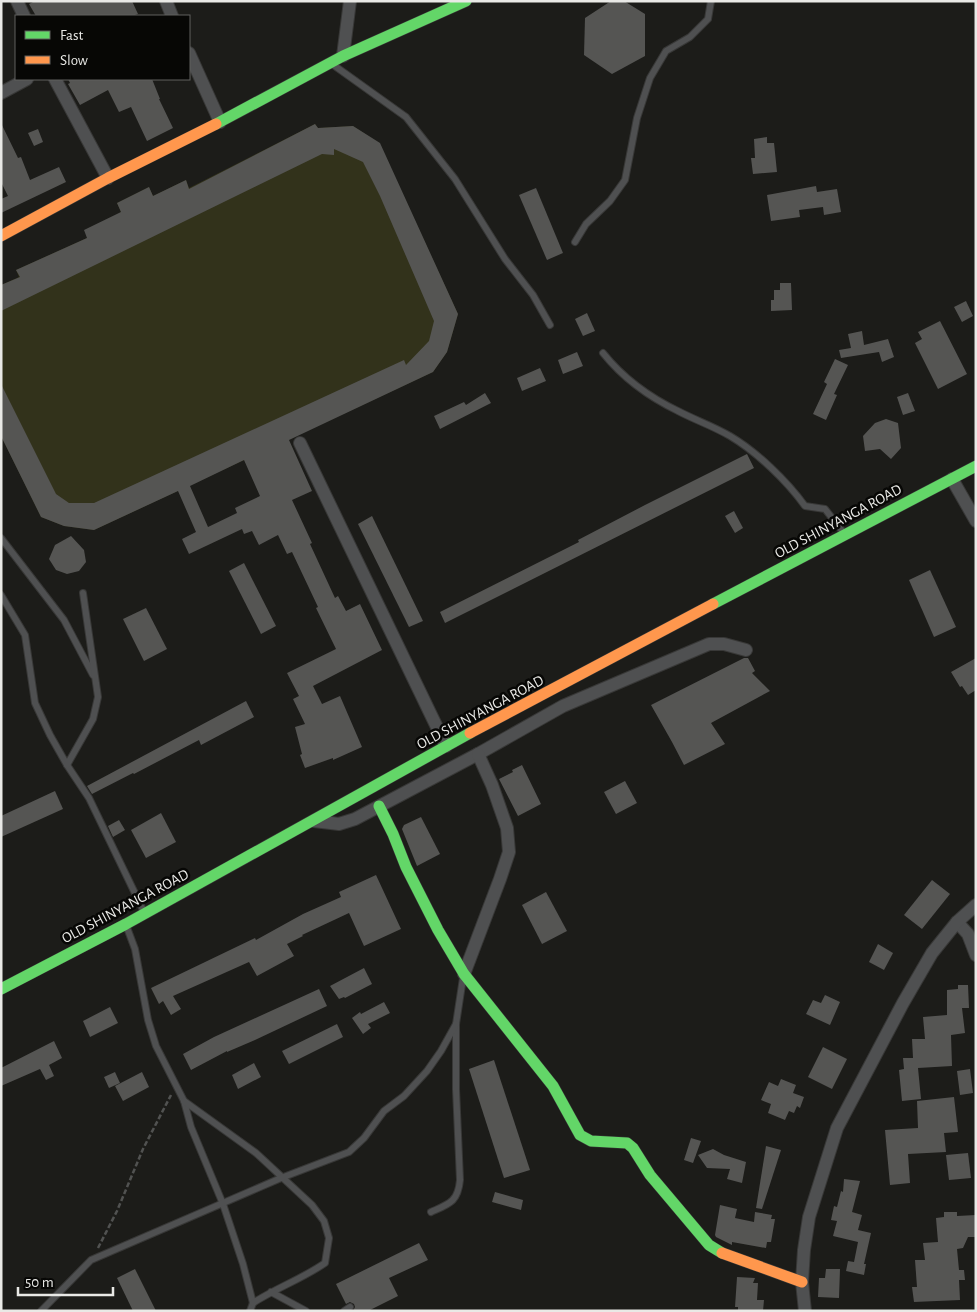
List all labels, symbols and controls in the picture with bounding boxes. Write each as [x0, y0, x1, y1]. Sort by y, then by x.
legend [15, 15, 190, 80]
text: Fast [60, 28, 84, 43]
text: Slow [60, 53, 88, 68]
street label: OLD SHINYANGA ROAD [772, 481, 904, 561]
street label: OLD SHINYANGA ROAD [414, 672, 546, 752]
street label: OLD SHINYANGA ROAD [59, 866, 191, 946]
scale bar [18, 1264, 112, 1296]
text: 50 m [25, 1275, 54, 1290]

